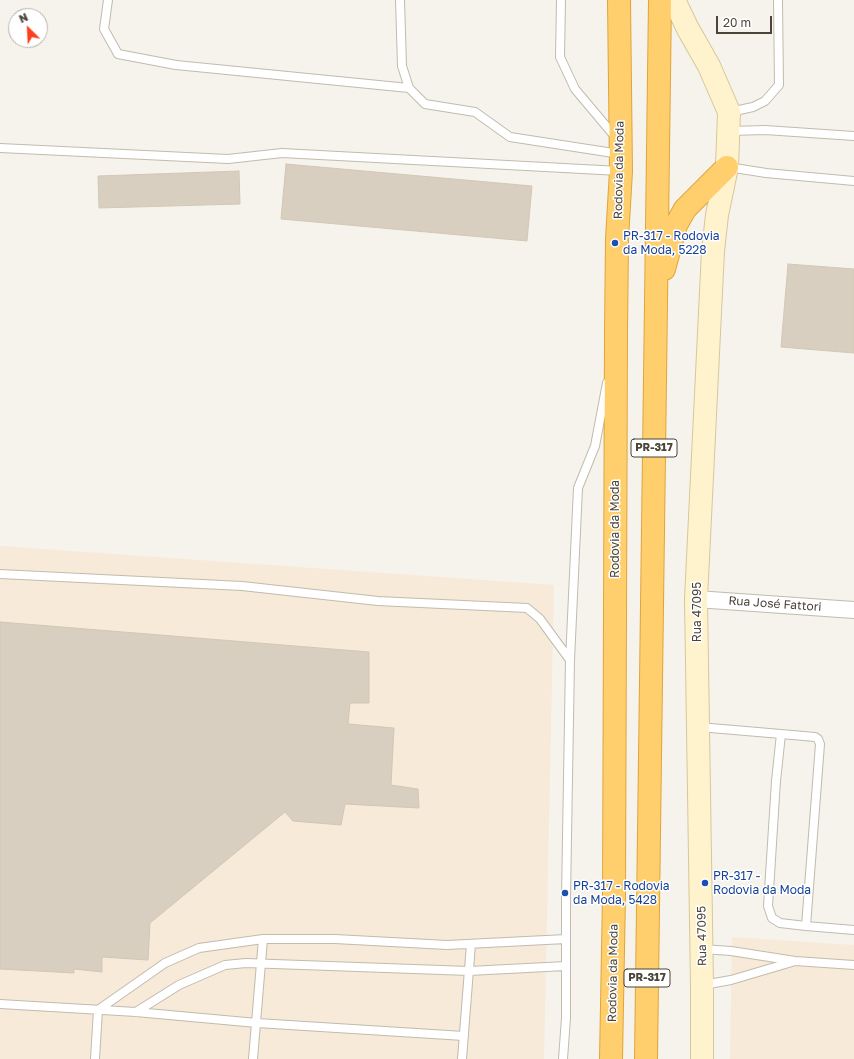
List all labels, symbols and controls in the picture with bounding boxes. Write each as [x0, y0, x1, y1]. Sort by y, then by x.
north arrow [8, 8, 48, 48]
scale bar [718, 8, 774, 34]
text: N [17, 10, 30, 25]
text: 20 m [723, 15, 751, 30]
street label: Rodovia da Moda [611, 121, 627, 219]
place label: PR-317 - Rodovia da Moda, 5228 [623, 229, 720, 257]
marker: PR-317 - Rodovia da Moda, 5228 [610, 238, 620, 248]
road number: PR-317 [631, 439, 677, 457]
street label: Rodovia da Moda [608, 480, 622, 578]
street label: Rua 47095 [690, 582, 704, 642]
street label: Rua José Fattori [728, 594, 822, 614]
place label: PR-317 - Rodovia da Moda [713, 869, 811, 897]
marker: PR-317 - Rodovia da Moda [700, 878, 710, 888]
place label: PR-317 - Rodovia da Moda, 5428 [573, 879, 670, 907]
marker: PR-317 - Rodovia da Moda, 5428 [560, 888, 570, 898]
street label: Rua 47095 [694, 906, 710, 966]
street label: Rodovia da Moda [605, 924, 621, 1022]
road number: PR-317 [624, 969, 670, 987]

